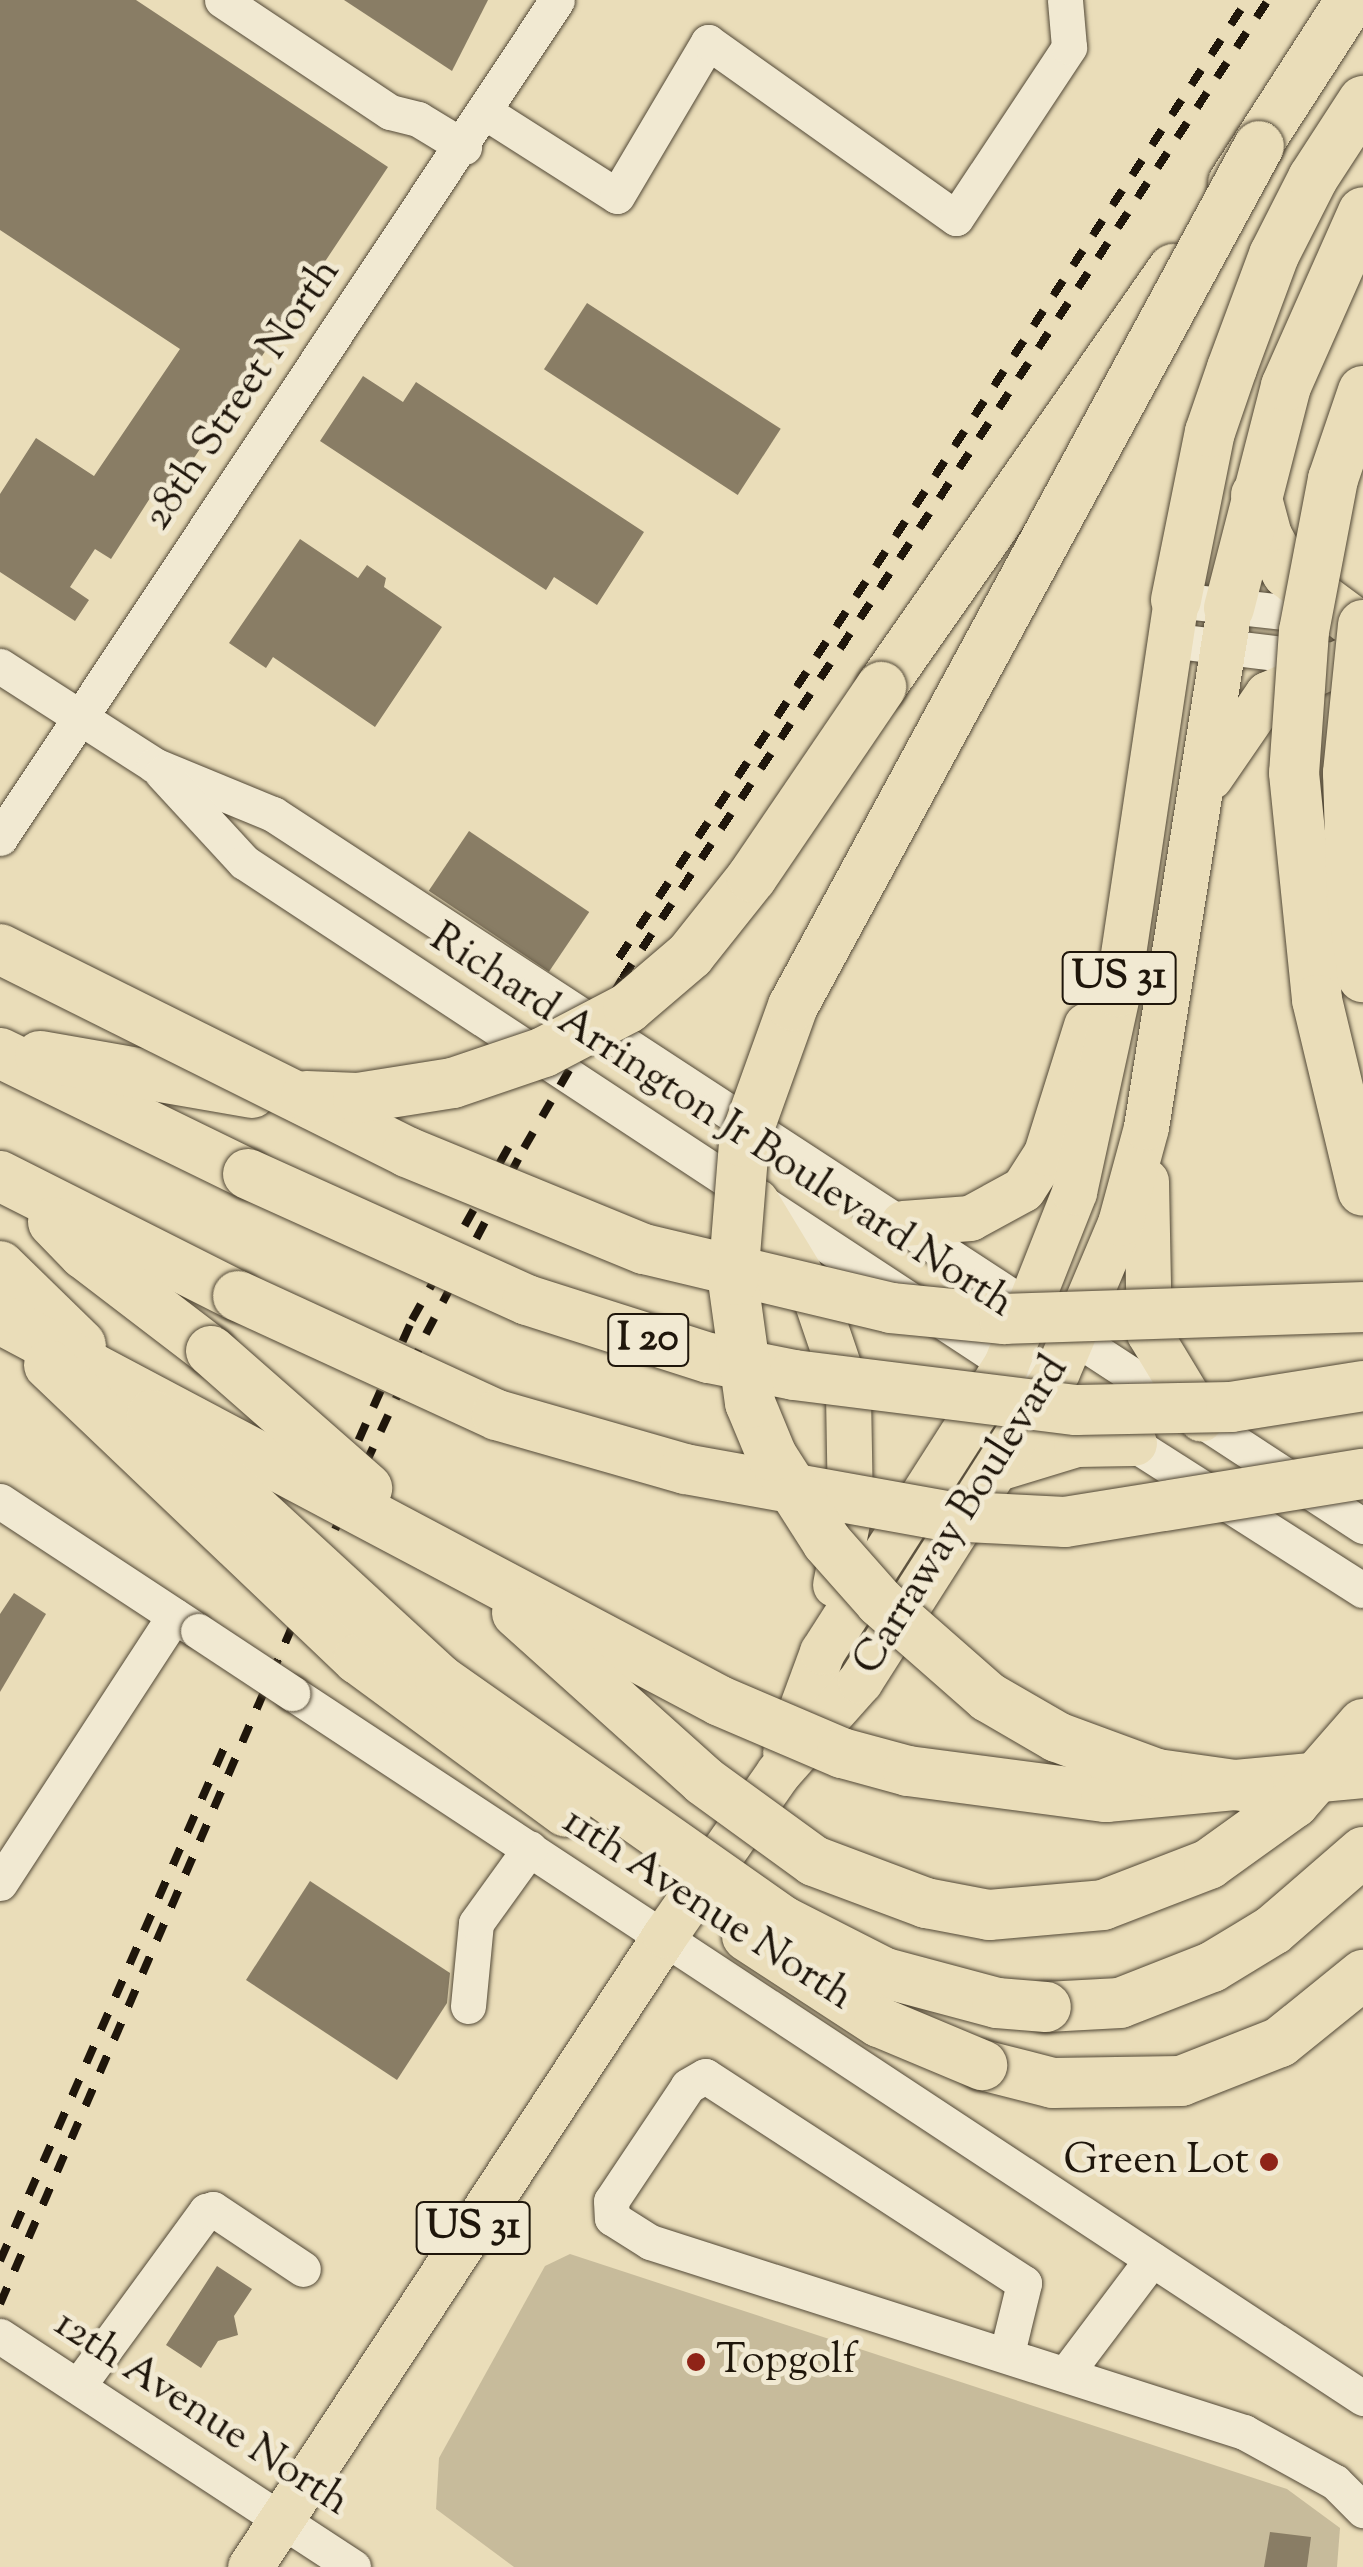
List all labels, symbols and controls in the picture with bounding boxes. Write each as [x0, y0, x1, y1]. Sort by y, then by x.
street label: 28th Street North [134, 250, 352, 540]
street label: Richard Arrington Jr Boulevard North [420, 914, 1022, 1330]
road number: US 31 [1062, 943, 1176, 1013]
road number: I 20 [606, 1305, 690, 1375]
street label: Carraway Boulevard [844, 1347, 1080, 1685]
street label: 11th Avenue North [552, 1797, 862, 2023]
place label: Green Lot [1064, 2137, 1249, 2187]
marker: Green Lot [1258, 2151, 1280, 2173]
road number: US 31 [416, 2193, 530, 2263]
street label: 12th Avenue North [44, 2300, 358, 2528]
place label: Topgolf [716, 2337, 857, 2387]
marker: Topgolf [685, 2351, 707, 2373]

